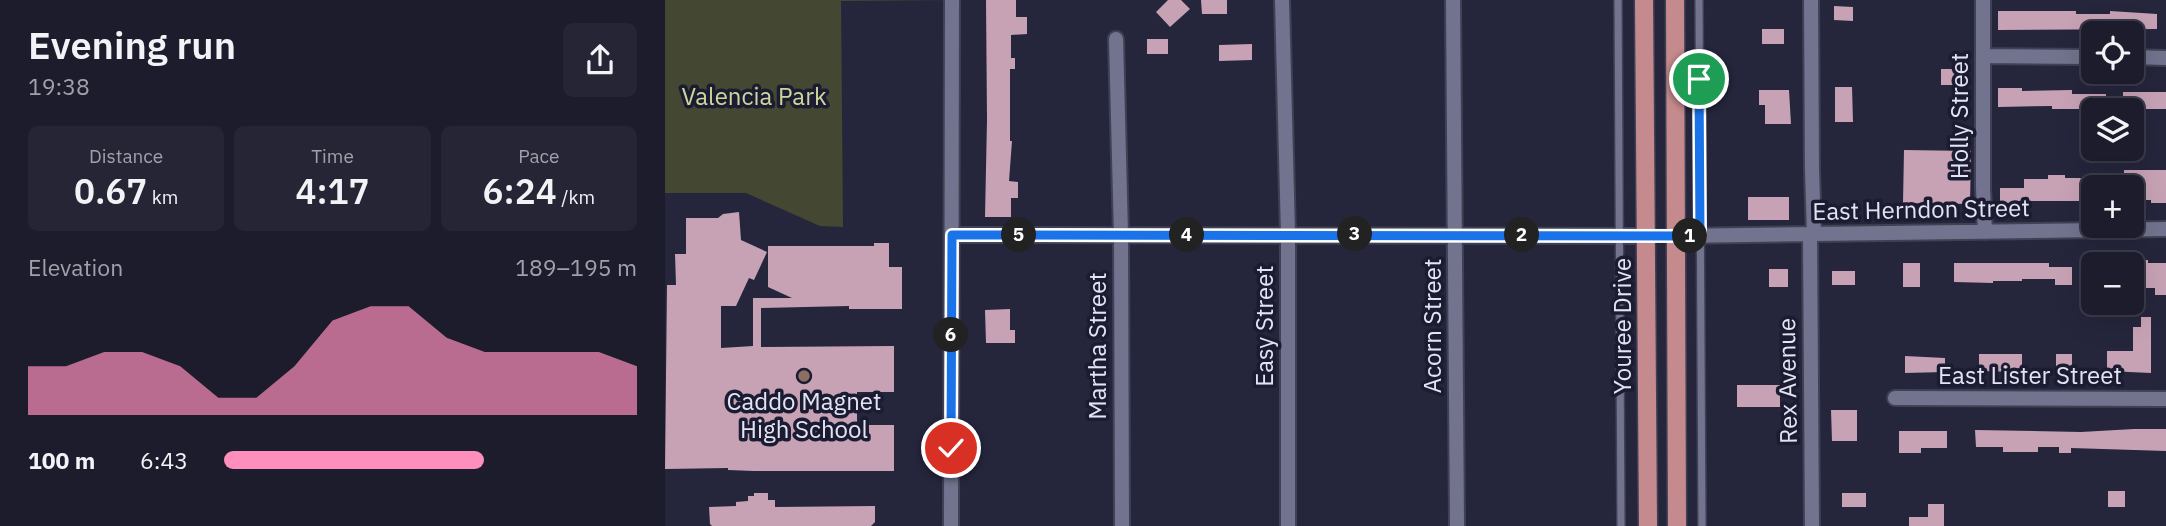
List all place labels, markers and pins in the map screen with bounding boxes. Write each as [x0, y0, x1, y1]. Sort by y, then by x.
pin [1669, 49, 1729, 109]
pin: 3 [1337, 216, 1373, 252]
pin: 5 [1001, 218, 1037, 252]
pin: 4 [1169, 218, 1205, 252]
pin: 2 [1505, 218, 1539, 252]
pin: 1 [1672, 218, 1707, 254]
pin: 6 [933, 318, 969, 352]
marker: Caddo Magnet High School [796, 368, 812, 384]
place label: Caddo Magnet High School [727, 385, 881, 445]
pin [921, 418, 981, 478]

